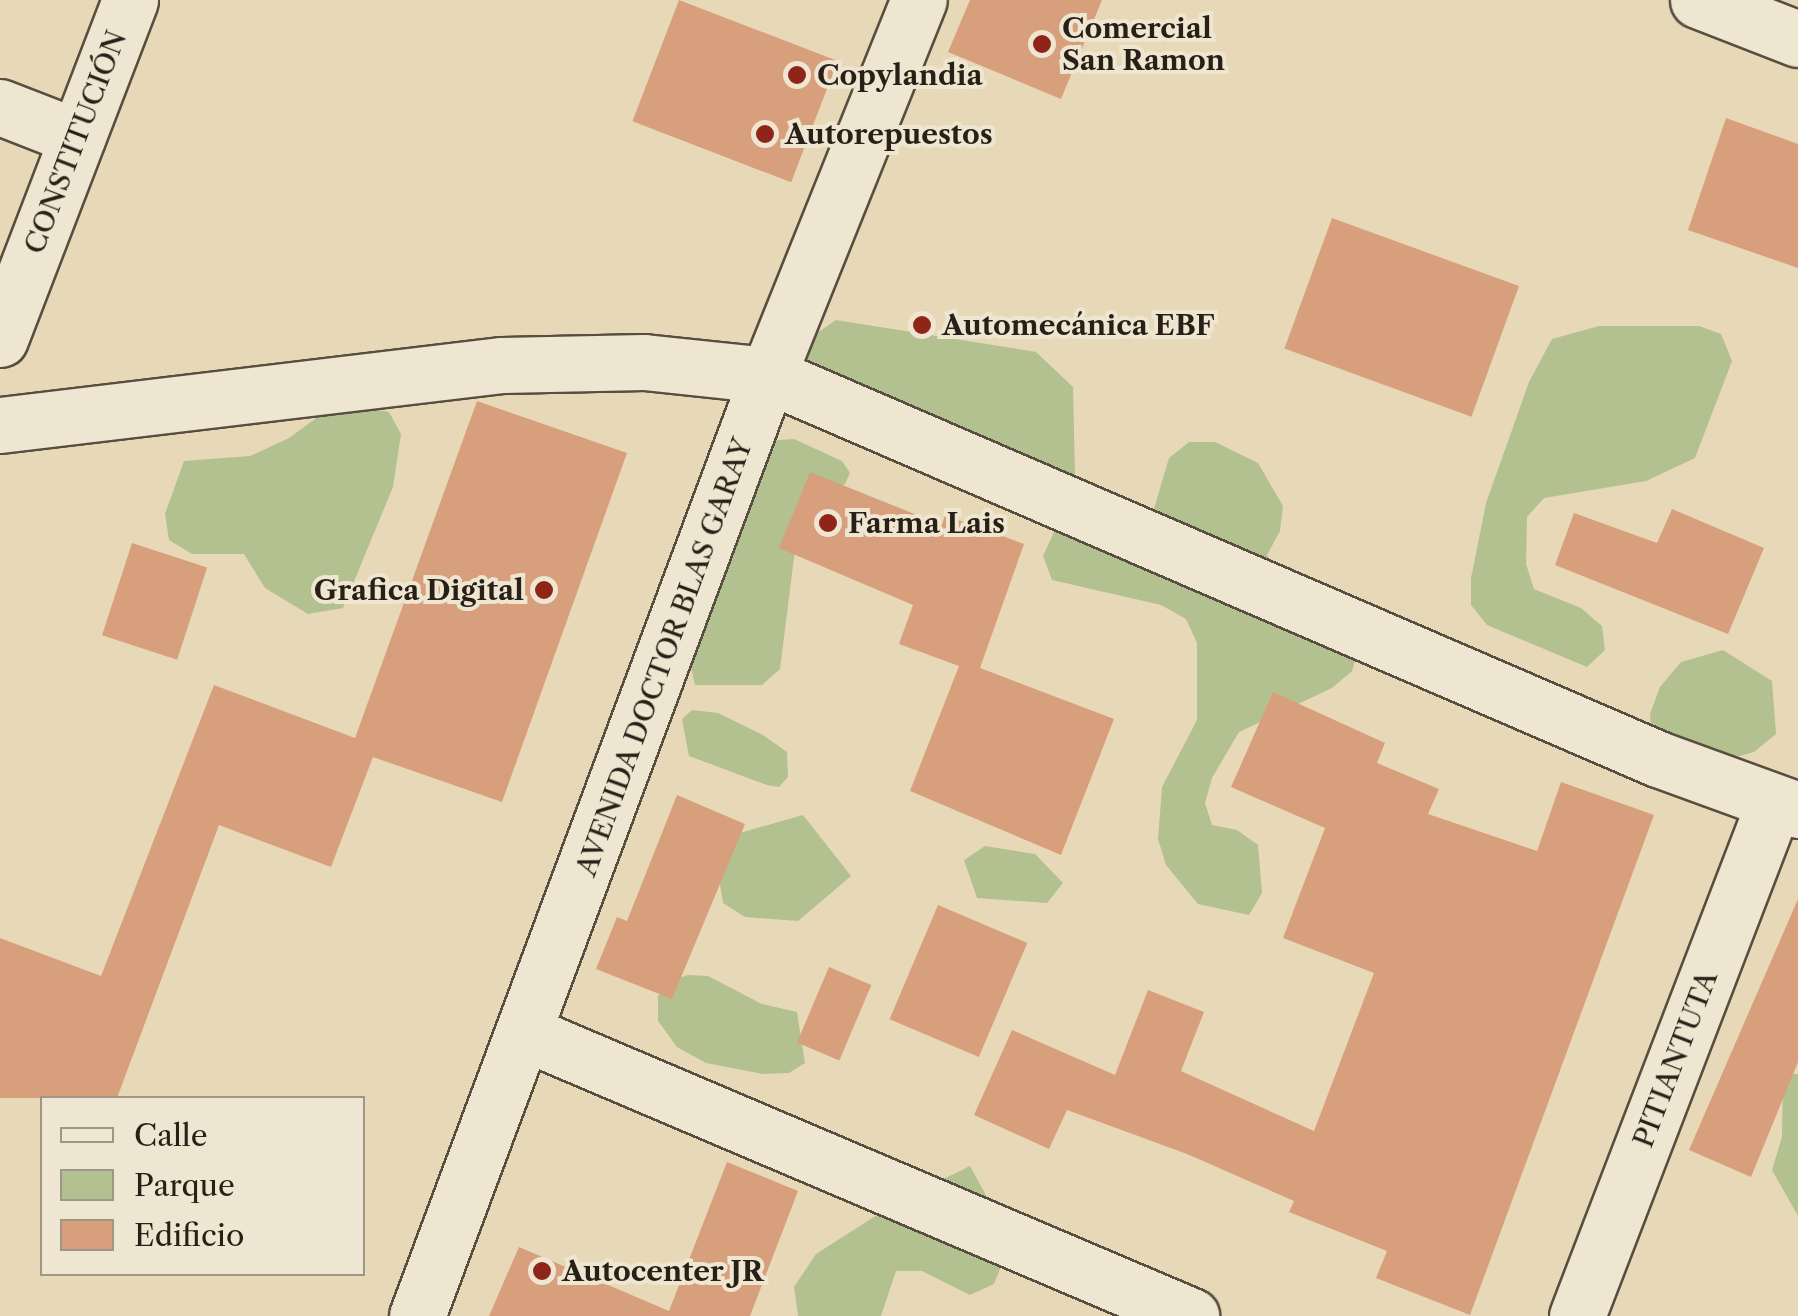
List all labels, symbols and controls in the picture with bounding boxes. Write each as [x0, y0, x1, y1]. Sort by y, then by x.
place label: Comercial San Ramon [1062, 11, 1225, 77]
street label: CONSTITUCIÓN [17, 26, 133, 258]
marker: Comercial San Ramon [1031, 33, 1053, 55]
place label: Copylandia [817, 58, 983, 92]
marker: Copylandia [786, 64, 808, 86]
place label: Autorepuestos [785, 117, 993, 151]
marker: Autorepuestos [754, 123, 776, 145]
place label: Automecánica EBF [942, 308, 1215, 342]
marker: Automecánica EBF [911, 314, 933, 336]
street label: AVENIDA DOCTOR BLAS GARAY [569, 432, 759, 882]
place label: Farma Lais [848, 506, 1005, 540]
marker: Farma Lais [817, 512, 839, 534]
place label: Grafica Digital [313, 573, 524, 607]
marker: Grafica Digital [533, 579, 555, 601]
street label: PITIANTUTA [1626, 966, 1724, 1152]
legend [40, 1096, 365, 1276]
text: Calle [134, 1117, 208, 1154]
text: Parque [134, 1167, 235, 1204]
text: Edificio [134, 1217, 244, 1254]
place label: Autocenter JR [562, 1254, 764, 1288]
marker: Autocenter JR [531, 1260, 553, 1282]

